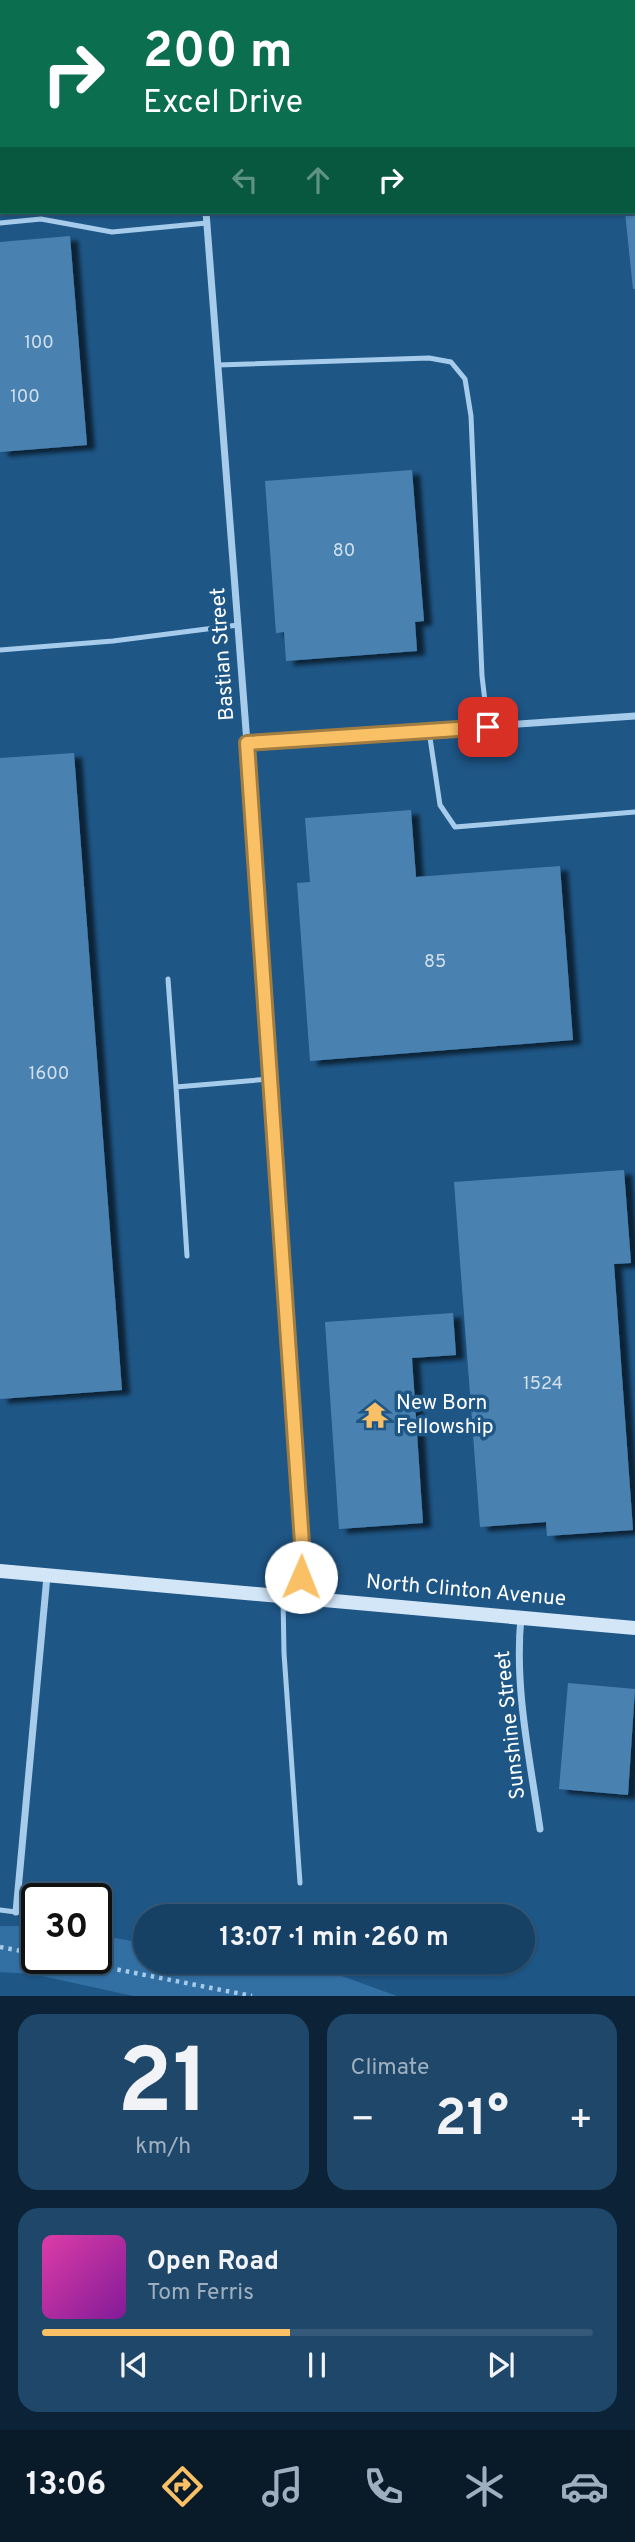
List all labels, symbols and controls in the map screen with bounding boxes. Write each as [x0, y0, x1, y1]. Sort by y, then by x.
text: 200 m [143, 23, 293, 85]
icon: right [28, 28, 119, 119]
text: Excel Drive [143, 84, 303, 124]
icon: left [226, 161, 264, 199]
icon: ahead [299, 161, 337, 199]
icon: right [372, 161, 410, 199]
house number: 100 [24, 332, 54, 355]
house number: 100 [10, 386, 40, 409]
house number: 80 [333, 540, 355, 563]
street label: Bastian Street [205, 587, 241, 721]
pin [458, 697, 518, 757]
icon: arrive [469, 708, 507, 746]
house number: 85 [424, 951, 446, 974]
house number: 1600 [29, 1063, 69, 1086]
house number: 1524 [523, 1373, 563, 1396]
place label: New Born Fellowship [396, 1390, 494, 1441]
temple icon: New Born Fellowship [360, 1400, 390, 1430]
position arrow [264, 1540, 338, 1614]
street label: North Clinton Avenue [365, 1569, 567, 1613]
street label: Sunshine Street [490, 1649, 532, 1801]
speed limit sign: 30 [21, 1883, 112, 1974]
text: 13:07 · 1 min · 260 m [219, 1922, 449, 1955]
text: 21 [117, 2030, 209, 2145]
text: Climate [351, 2054, 429, 2083]
text: 21° [435, 2088, 509, 2154]
text: − [351, 2097, 375, 2146]
text: + [568, 2097, 593, 2146]
text: km/h [135, 2133, 191, 2162]
text: Open Road [147, 2246, 279, 2279]
text: Tom Ferris [147, 2279, 254, 2308]
icon: previous [115, 2346, 153, 2384]
icon: pause [298, 2346, 336, 2384]
icon: next [482, 2346, 520, 2384]
icon: directions [158, 2462, 207, 2511]
icon: music [258, 2462, 307, 2511]
icon: phone [359, 2462, 408, 2511]
icon: climate [460, 2462, 509, 2511]
icon: car [560, 2462, 609, 2511]
text: 13:06 [26, 2466, 106, 2506]

